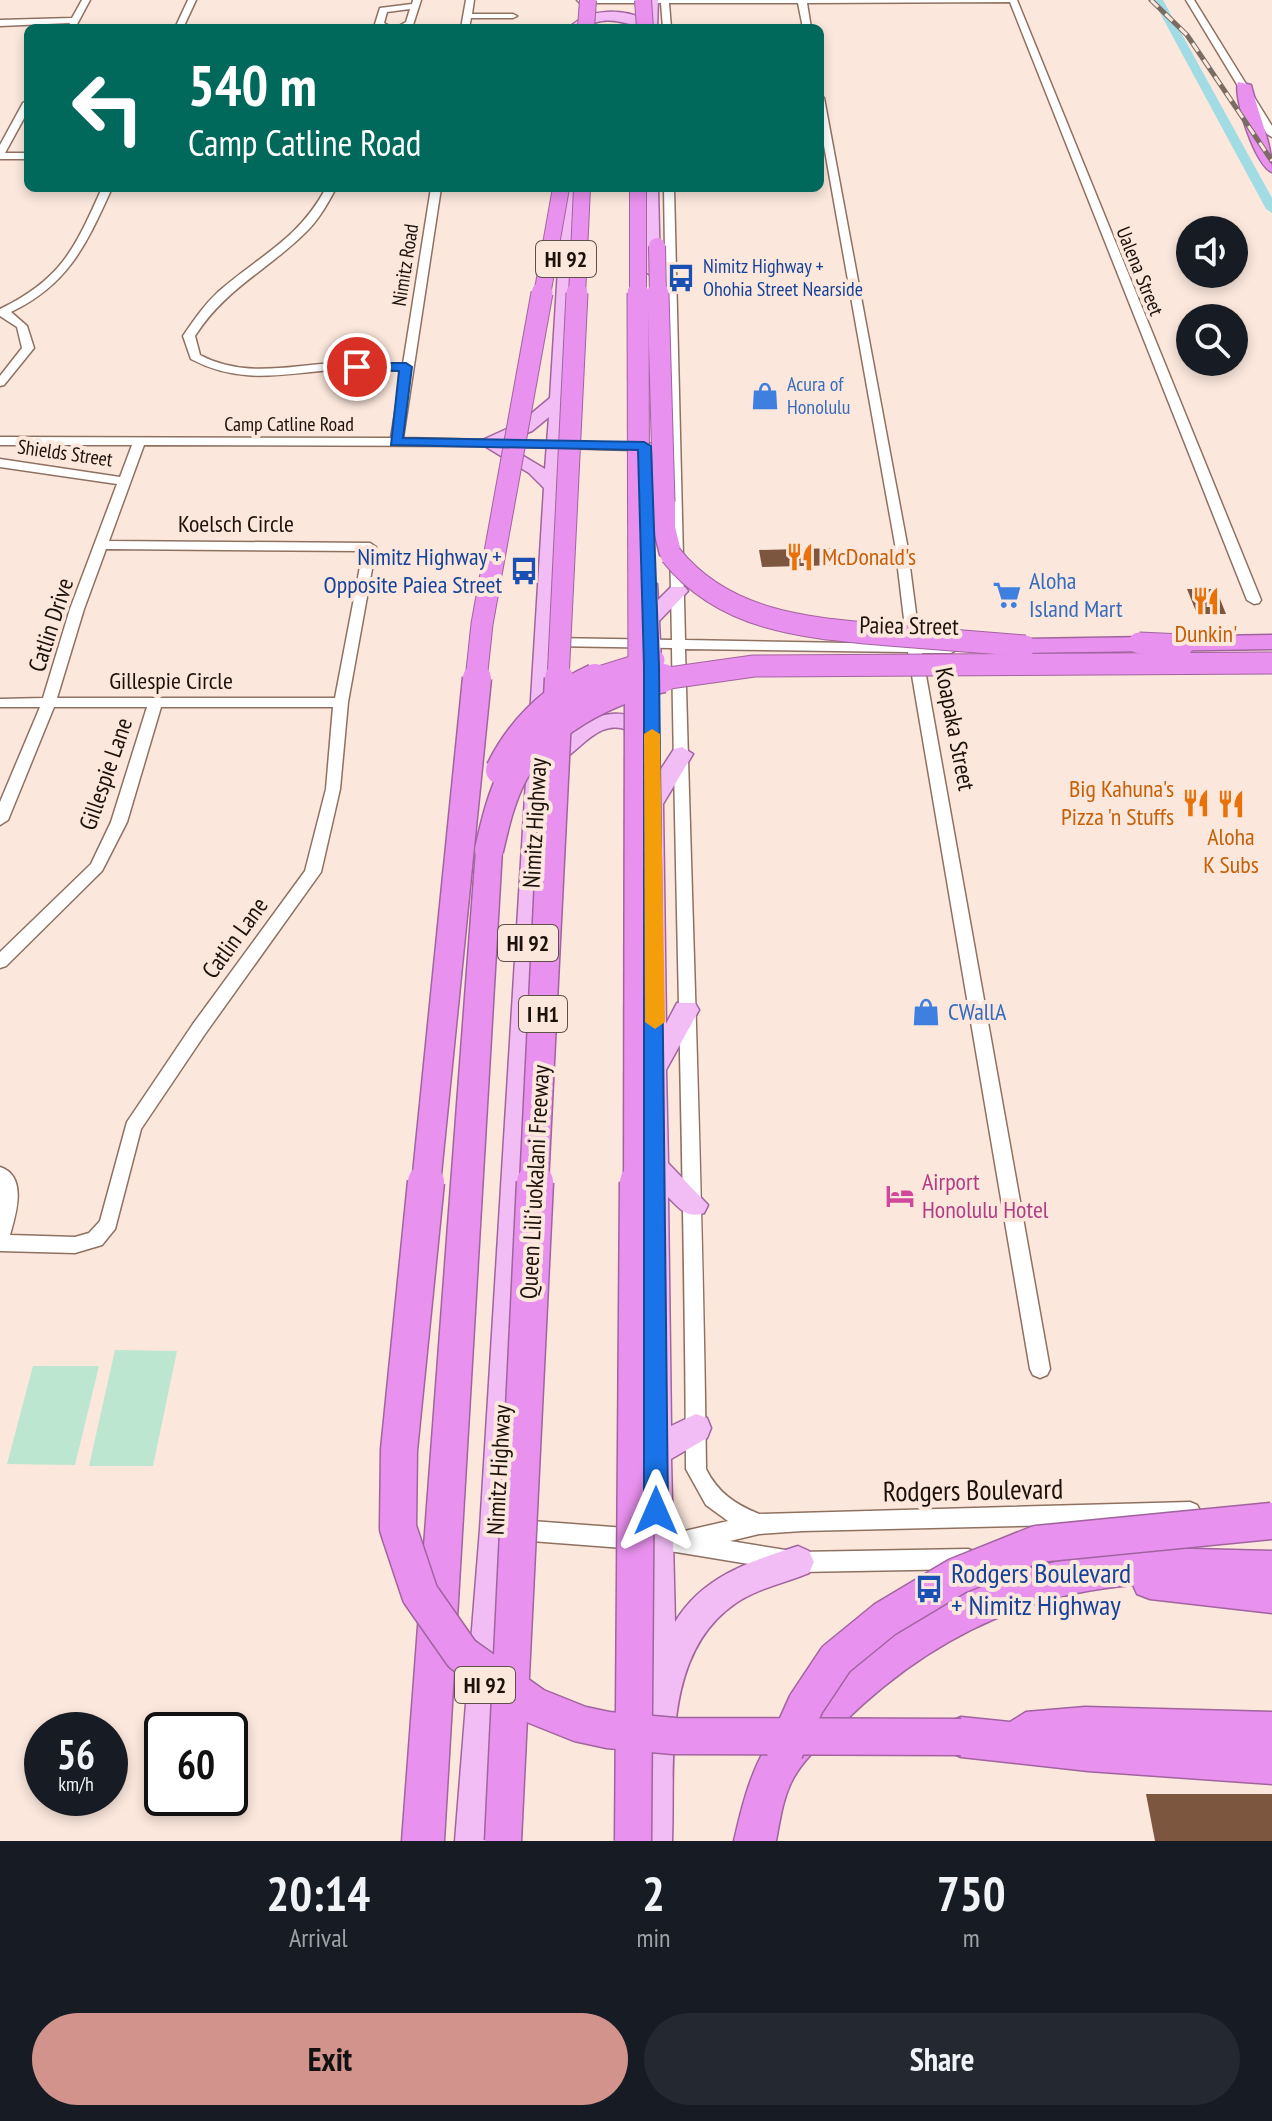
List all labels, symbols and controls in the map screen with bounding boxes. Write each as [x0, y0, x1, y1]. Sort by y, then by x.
text: 540 m [188, 49, 317, 121]
icon: left [56, 56, 160, 160]
text: Camp Catline Road [188, 119, 421, 166]
map controls [1176, 216, 1248, 376]
button: sound [1176, 216, 1248, 288]
street label: Nimitz Road [386, 222, 424, 308]
street label: Ualena Street [1110, 223, 1170, 320]
road number: HI 92 [536, 241, 596, 277]
place label: Nimitz Highway + Ohohia Street Nearside [703, 253, 863, 302]
bus stop icon: Nimitz Highway + Ohohia Street Nearside [666, 263, 696, 293]
button: search [1176, 304, 1248, 376]
pin [323, 333, 391, 401]
icon: arrive [335, 345, 379, 389]
place label: Acura of Honolulu [787, 371, 850, 420]
shop icon: Acura of Honolulu [750, 381, 780, 411]
street label: Camp Catline Road [224, 411, 354, 437]
street label: Shields Street [16, 433, 115, 473]
street label: Koelsch Circle [178, 508, 294, 539]
place label: Nimitz Highway + Opposite Paiea Street [324, 541, 502, 600]
place label: McDonald's [822, 541, 916, 572]
restaurant icon: McDonald's [785, 542, 815, 572]
bus stop icon: Nimitz Highway + Opposite Paiea Street [509, 556, 539, 586]
place label: Aloha Island Mart [1029, 565, 1123, 624]
street label: Catlin Drive [21, 574, 80, 676]
supermarket icon: Aloha Island Mart [992, 580, 1022, 610]
restaurant icon: Dunkin' [1191, 586, 1221, 616]
street label: Paiea Street [859, 609, 959, 642]
place label: Dunkin' [1175, 618, 1237, 649]
street label: Gillespie Circle [109, 665, 233, 696]
street label: Koapaka Street [928, 665, 983, 793]
street label: Gillespie Lane [72, 714, 139, 834]
street label: Nimitz Highway [516, 757, 553, 889]
place label: Big Kahuna's Pizza 'n Stuffs [1061, 773, 1174, 832]
restaurant icon: Big Kahuna's Pizza 'n Stuffs [1181, 788, 1211, 818]
restaurant icon: Aloha K Subs [1216, 789, 1246, 819]
place label: Aloha K Subs [1203, 821, 1259, 880]
street label: Catlin Lane [195, 891, 274, 984]
road number: HI 92 [498, 925, 558, 961]
road number: I H1 [519, 996, 567, 1032]
place label: CWallA [948, 996, 1007, 1027]
shop icon: CWallA [911, 997, 941, 1027]
street label: Queen Liliʻuokalani Freeway [513, 1064, 556, 1300]
place label: Airport Honolulu Hotel [922, 1166, 1049, 1225]
hotel icon: Airport Honolulu Hotel [885, 1181, 915, 1211]
street label: Nimitz Highway [480, 1404, 517, 1536]
position arrow [614, 1469, 698, 1553]
street label: Rodgers Boulevard [883, 1469, 1063, 1510]
place label: Rodgers Boulevard + Nimitz Highway [951, 1554, 1131, 1623]
bus stop icon: Rodgers Boulevard + Nimitz Highway [914, 1574, 944, 1604]
road number: HI 92 [455, 1667, 515, 1703]
speed limit sign: 60 [144, 1712, 248, 1816]
text: 56 [57, 1728, 95, 1780]
text: km/h [58, 1771, 94, 1797]
text: 20:14 [266, 1862, 370, 1924]
text: 2 [642, 1862, 665, 1924]
text: 750 [937, 1862, 1006, 1924]
text: Arrival [289, 1921, 348, 1954]
text: min [636, 1921, 670, 1954]
text: m [963, 1921, 980, 1954]
button: Exit [32, 2013, 628, 2105]
button: Share [644, 2013, 1240, 2105]

